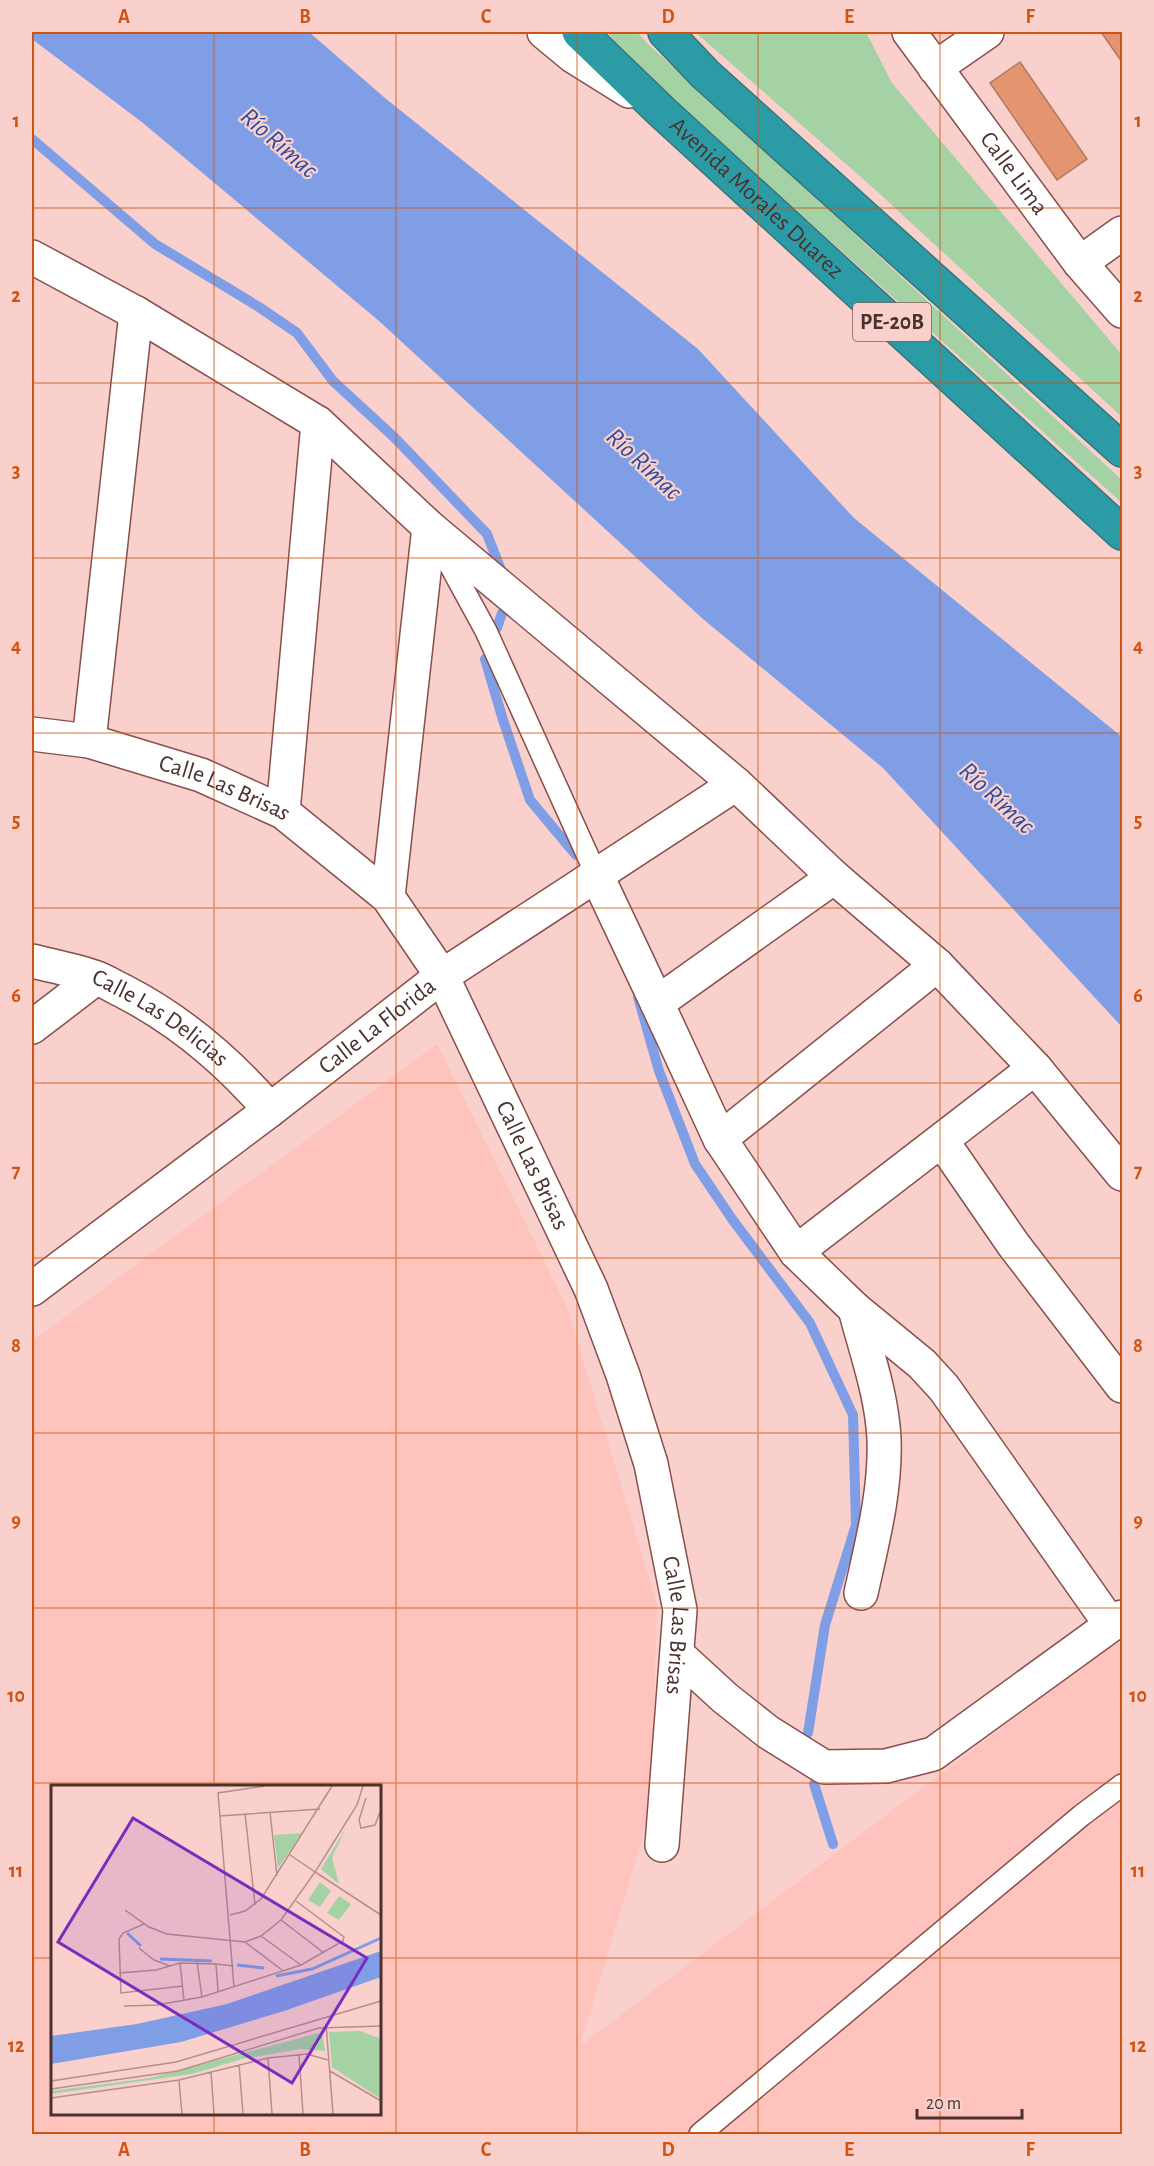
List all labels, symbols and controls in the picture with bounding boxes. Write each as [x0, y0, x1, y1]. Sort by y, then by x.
text: A [118, 7, 130, 27]
text: B [299, 7, 311, 27]
text: C [481, 7, 492, 27]
text: D [661, 7, 675, 27]
text: E [844, 7, 854, 27]
text: F [1025, 7, 1035, 27]
water label: Río Rímac [236, 103, 322, 183]
text: 1 [12, 111, 20, 131]
text: 1 [1134, 111, 1142, 131]
street label: Avenida Morales Duarez [665, 113, 848, 283]
street label: Calle Lima [975, 128, 1052, 219]
text: 2 [11, 286, 21, 306]
text: 2 [1133, 286, 1143, 306]
road number: PE-20B [853, 303, 931, 341]
water label: Río Rímac [601, 423, 687, 505]
text: 3 [12, 461, 20, 481]
text: 3 [1134, 461, 1142, 481]
text: 4 [11, 636, 21, 656]
text: 4 [1133, 636, 1143, 656]
street label: Calle Las Brisas [156, 751, 295, 825]
water label: Río Rímac [954, 757, 1040, 839]
text: 5 [12, 811, 20, 831]
text: 5 [1134, 811, 1142, 831]
street label: Calle Las Delicias [89, 965, 233, 1071]
street label: Calle La Florida [315, 974, 440, 1079]
text: 6 [11, 986, 21, 1006]
text: 6 [1133, 986, 1143, 1006]
street label: Calle Las Brisas [491, 1097, 573, 1234]
text: 7 [12, 1161, 21, 1181]
text: 7 [1134, 1161, 1143, 1181]
text: 8 [11, 1336, 21, 1356]
text: 8 [1133, 1336, 1143, 1356]
text: 9 [11, 1511, 21, 1531]
text: 9 [1133, 1511, 1143, 1531]
street label: Calle Las Brisas [658, 1554, 692, 1696]
text: 10 [7, 1686, 25, 1706]
text: 10 [1129, 1686, 1147, 1706]
inset map [51, 1785, 381, 2115]
text: 11 [9, 1861, 23, 1881]
text: 11 [1131, 1861, 1145, 1881]
text: 12 [8, 2036, 24, 2056]
text: 12 [1130, 2036, 1146, 2056]
scale bar [917, 2082, 1022, 2120]
text: 20 m [926, 2095, 961, 2113]
text: A [118, 2140, 130, 2160]
text: B [299, 2140, 311, 2160]
text: C [481, 2140, 492, 2160]
text: D [661, 2140, 675, 2160]
text: E [844, 2140, 854, 2160]
text: F [1025, 2140, 1035, 2160]

